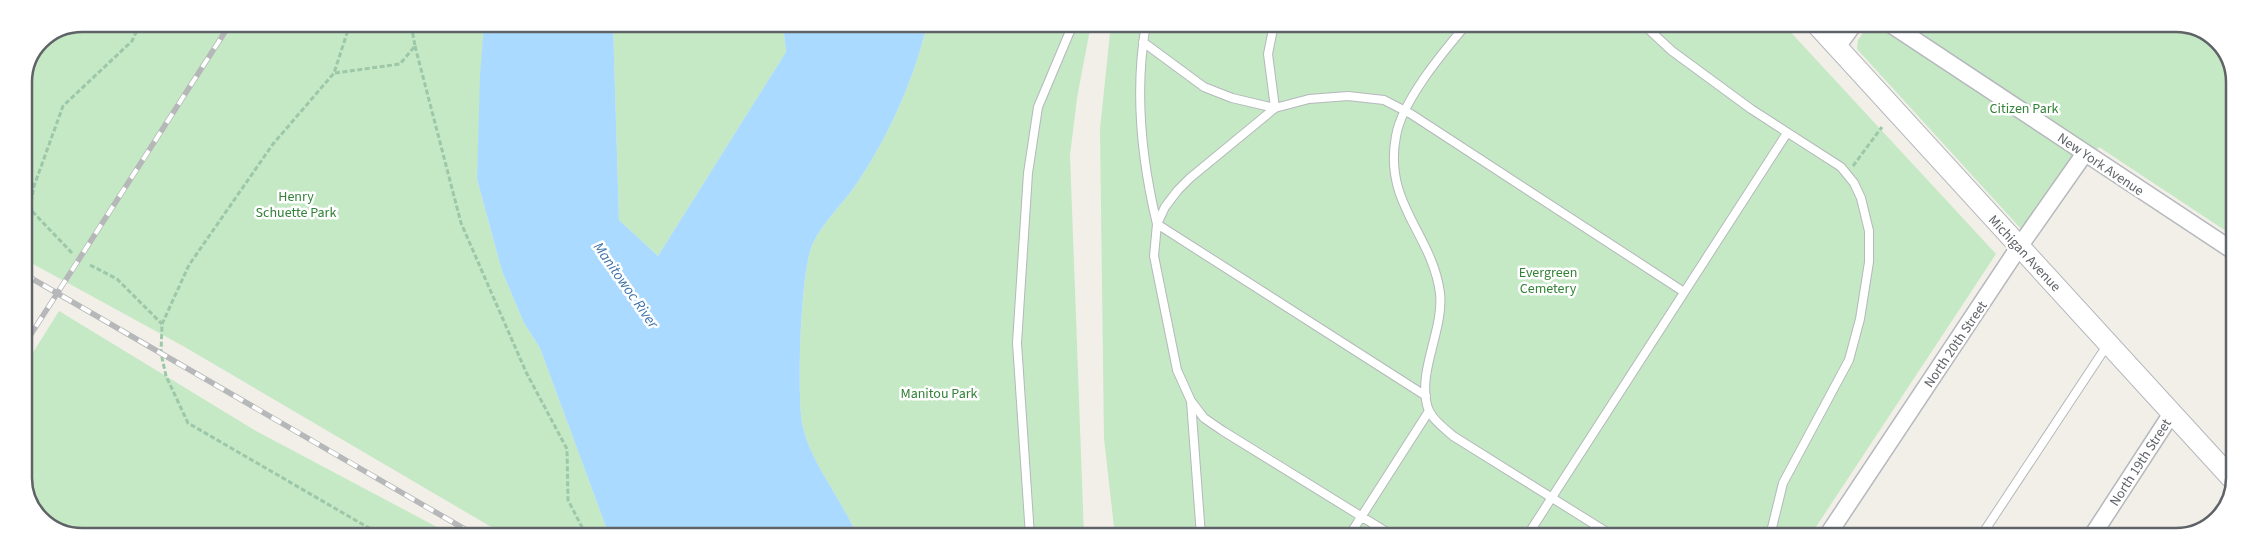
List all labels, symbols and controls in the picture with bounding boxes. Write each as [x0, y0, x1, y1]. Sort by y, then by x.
park label: Citizen Park [1990, 99, 2059, 119]
street label: New York Avenue [2053, 128, 2148, 201]
park label: Henry Schuette Park [256, 187, 336, 223]
street label: Michigan Avenue [1983, 211, 2065, 297]
water label: Manitowoc River [588, 238, 664, 333]
park label: Evergreen Cemetery [1519, 263, 1577, 299]
street label: North 20th Street [1919, 297, 1992, 392]
park label: Manitou Park [900, 384, 978, 404]
street label: North 19th Street [2105, 415, 2177, 510]

